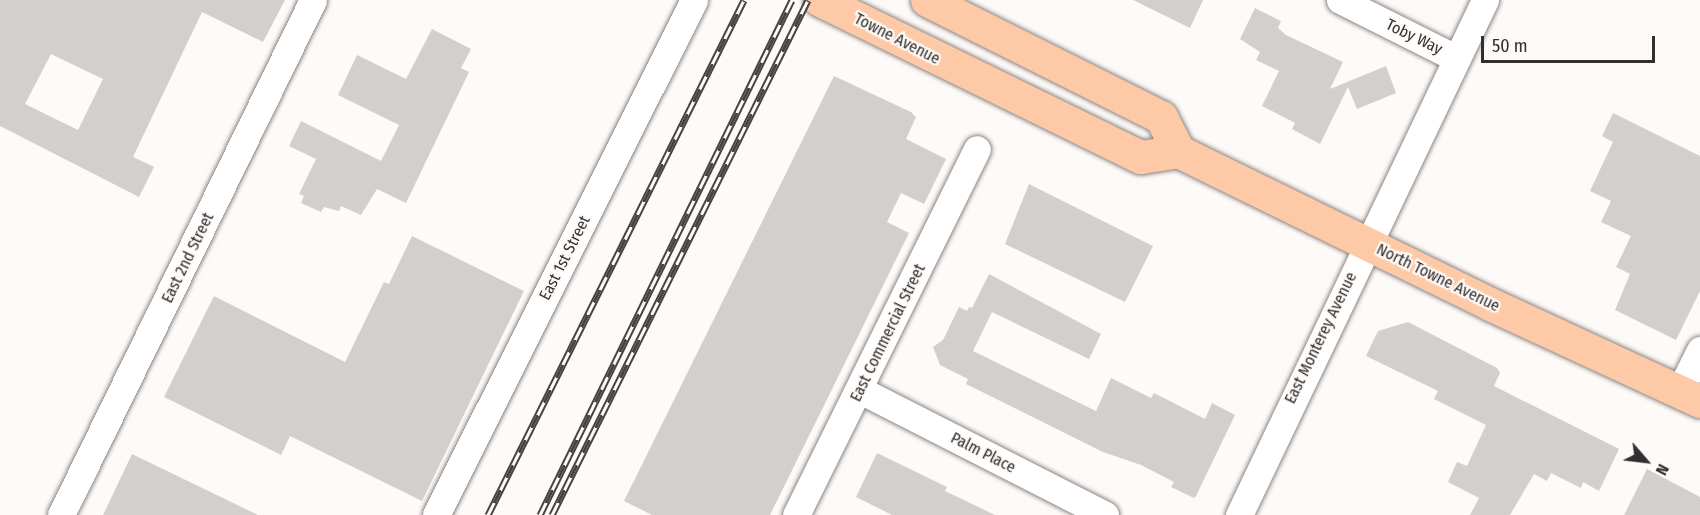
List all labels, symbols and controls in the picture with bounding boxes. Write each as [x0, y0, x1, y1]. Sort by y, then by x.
street label: Towne Avenue [851, 9, 943, 69]
street label: Toby Way [1383, 15, 1445, 59]
scale bar [1484, 24, 1658, 62]
text: 50 m [1492, 35, 1528, 57]
street label: East 2nd Street [158, 210, 218, 306]
street label: East 1st Street [536, 213, 594, 303]
street label: North Towne Avenue [1373, 240, 1503, 316]
street label: East Commercial Street [846, 261, 930, 405]
street label: East Monterey Avenue [1281, 269, 1361, 407]
street label: Palm Place [947, 429, 1019, 477]
north arrow [1616, 431, 1676, 491]
text: N [1652, 461, 1673, 478]

